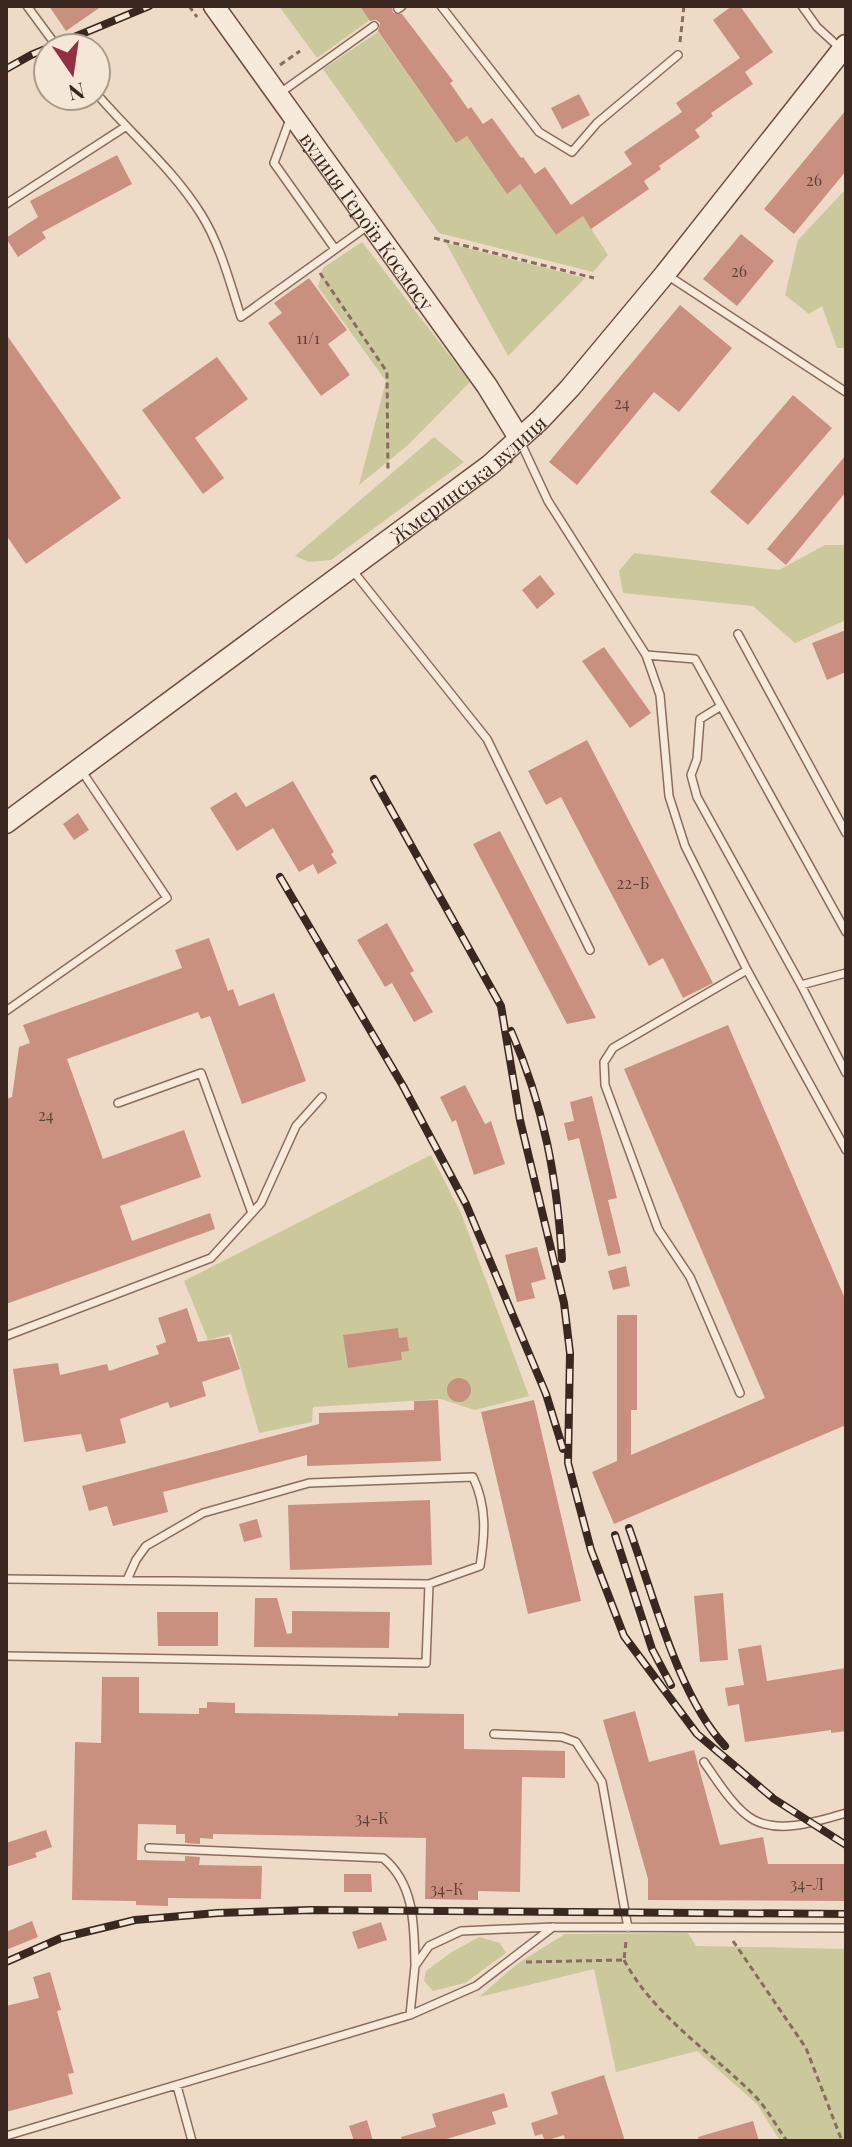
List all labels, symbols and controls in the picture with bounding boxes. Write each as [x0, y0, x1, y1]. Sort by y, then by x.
north arrow [32, 32, 112, 112]
text: N [66, 76, 88, 109]
street label: вулиця Героїв Космосу [295, 126, 441, 315]
house number: 26 [806, 169, 822, 190]
house number: 26 [731, 260, 747, 281]
house number: 11/1 [296, 327, 320, 348]
house number: 24 [614, 392, 630, 413]
street label: Жмеринська вулиця [384, 408, 551, 549]
house number: 22-Б [617, 872, 649, 893]
house number: 24 [38, 1104, 54, 1125]
house number: 34-К [355, 1807, 389, 1828]
house number: 34-Л [790, 1873, 824, 1894]
house number: 34-К [430, 1878, 464, 1899]

